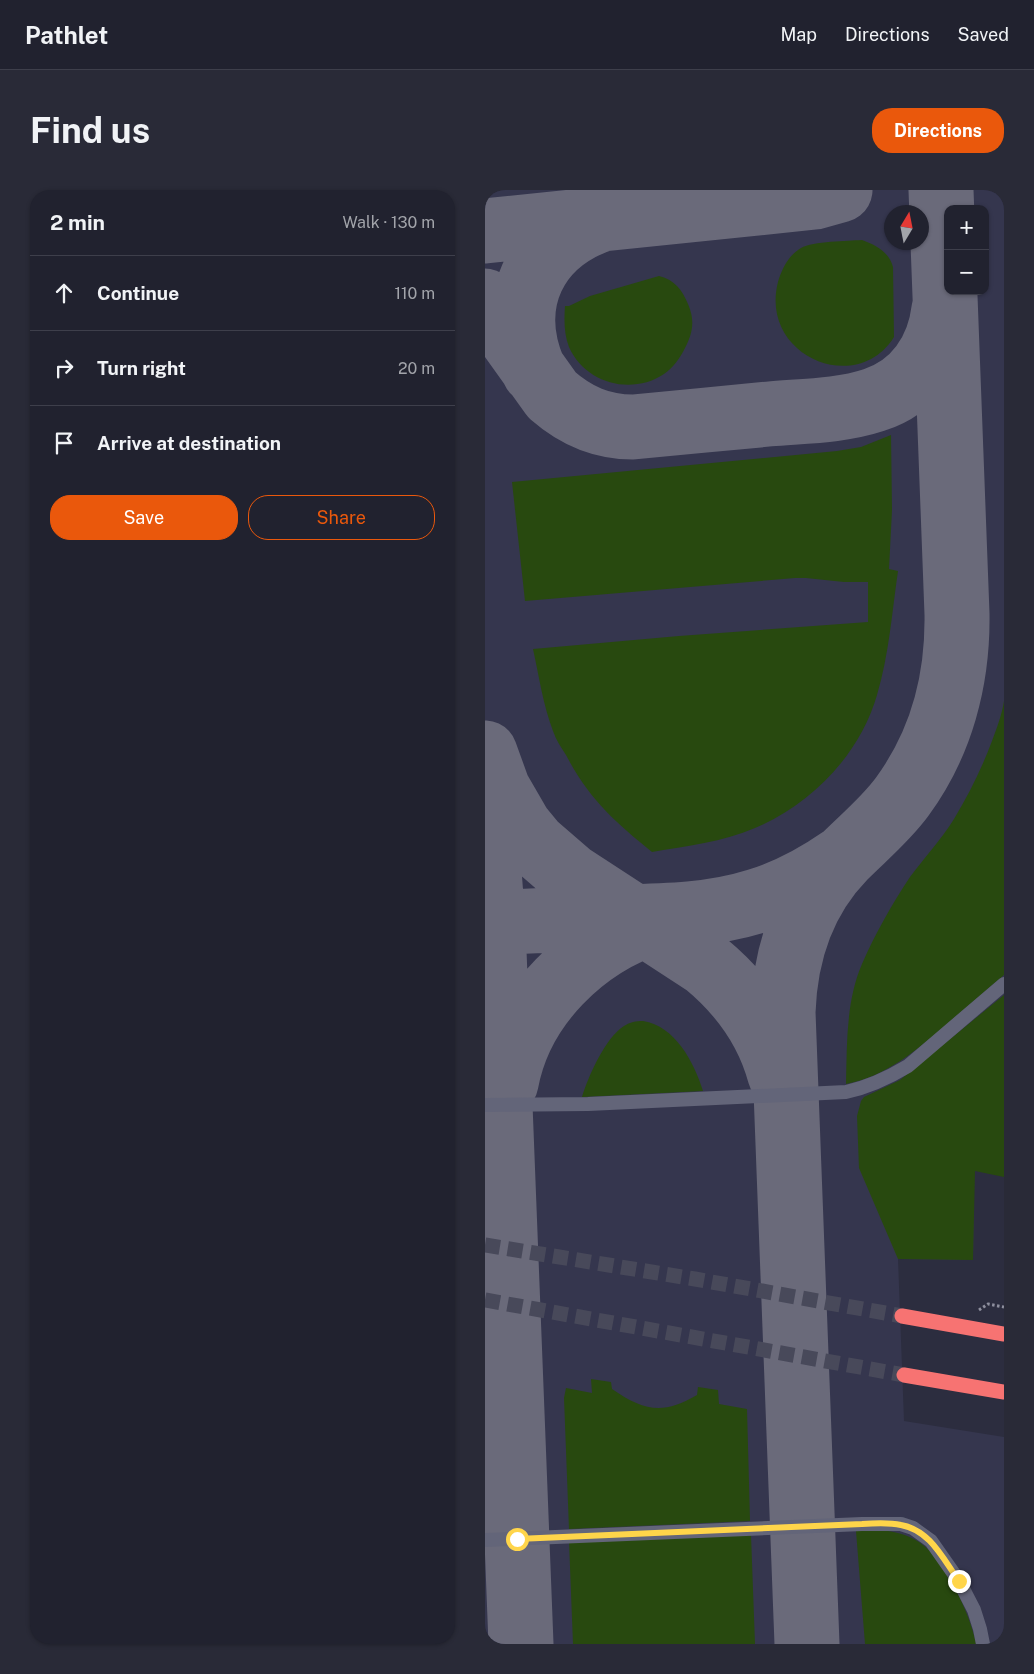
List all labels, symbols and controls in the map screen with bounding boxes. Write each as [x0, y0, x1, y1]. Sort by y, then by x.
text: Pathlet [25, 21, 108, 49]
text: Map [780, 24, 817, 45]
text: Directions [845, 24, 930, 45]
text: Saved [958, 24, 1009, 45]
button: Directions [872, 108, 1004, 153]
text: Find us [30, 110, 150, 151]
north arrow [884, 205, 929, 250]
map controls [944, 205, 989, 295]
button: + [944, 205, 989, 250]
text: 2 min [50, 210, 105, 235]
text: Walk · 130 m [342, 213, 435, 232]
button: − [944, 250, 989, 295]
icon: ahead [50, 279, 78, 307]
text: Continue [97, 282, 179, 304]
text: 110 m [394, 284, 435, 303]
icon: right [50, 354, 78, 382]
text: Turn right [97, 357, 186, 379]
text: 20 m [398, 359, 435, 378]
icon: arrive [50, 429, 78, 457]
text: Arrive at destination [97, 432, 281, 454]
button: Save [50, 495, 238, 540]
button: Share [248, 495, 435, 540]
route start [506, 1528, 529, 1551]
route end [948, 1570, 971, 1593]

